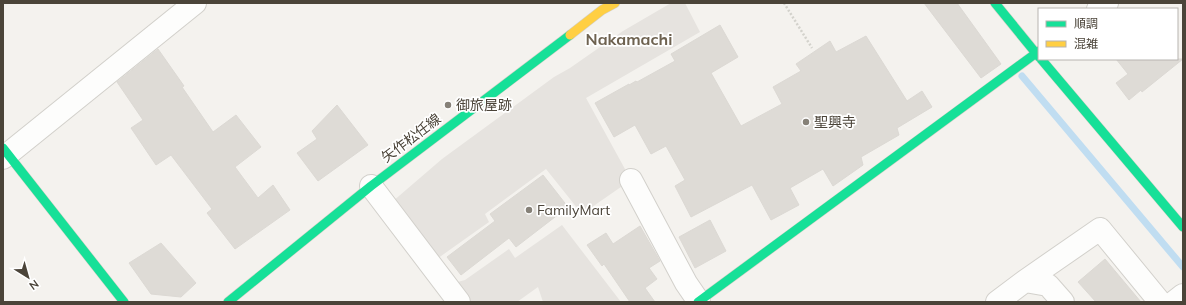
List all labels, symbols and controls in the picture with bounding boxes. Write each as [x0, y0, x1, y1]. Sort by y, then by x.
legend [1038, 8, 1178, 60]
text: 順調 [1074, 16, 1098, 31]
district label: Nakamachi [586, 29, 672, 49]
text: 混雑 [1074, 36, 1098, 51]
place label: 御旅屋跡 [456, 96, 512, 114]
marker: 御旅屋跡 [443, 100, 453, 110]
street label: 矢作松任線 [378, 110, 444, 166]
place label: 聖興寺 [814, 113, 856, 131]
marker: 聖興寺 [801, 117, 811, 127]
place label: FamilyMart [537, 201, 610, 219]
marker: FamilyMart [524, 205, 534, 215]
north arrow [8, 257, 48, 297]
text: N [26, 277, 42, 293]

